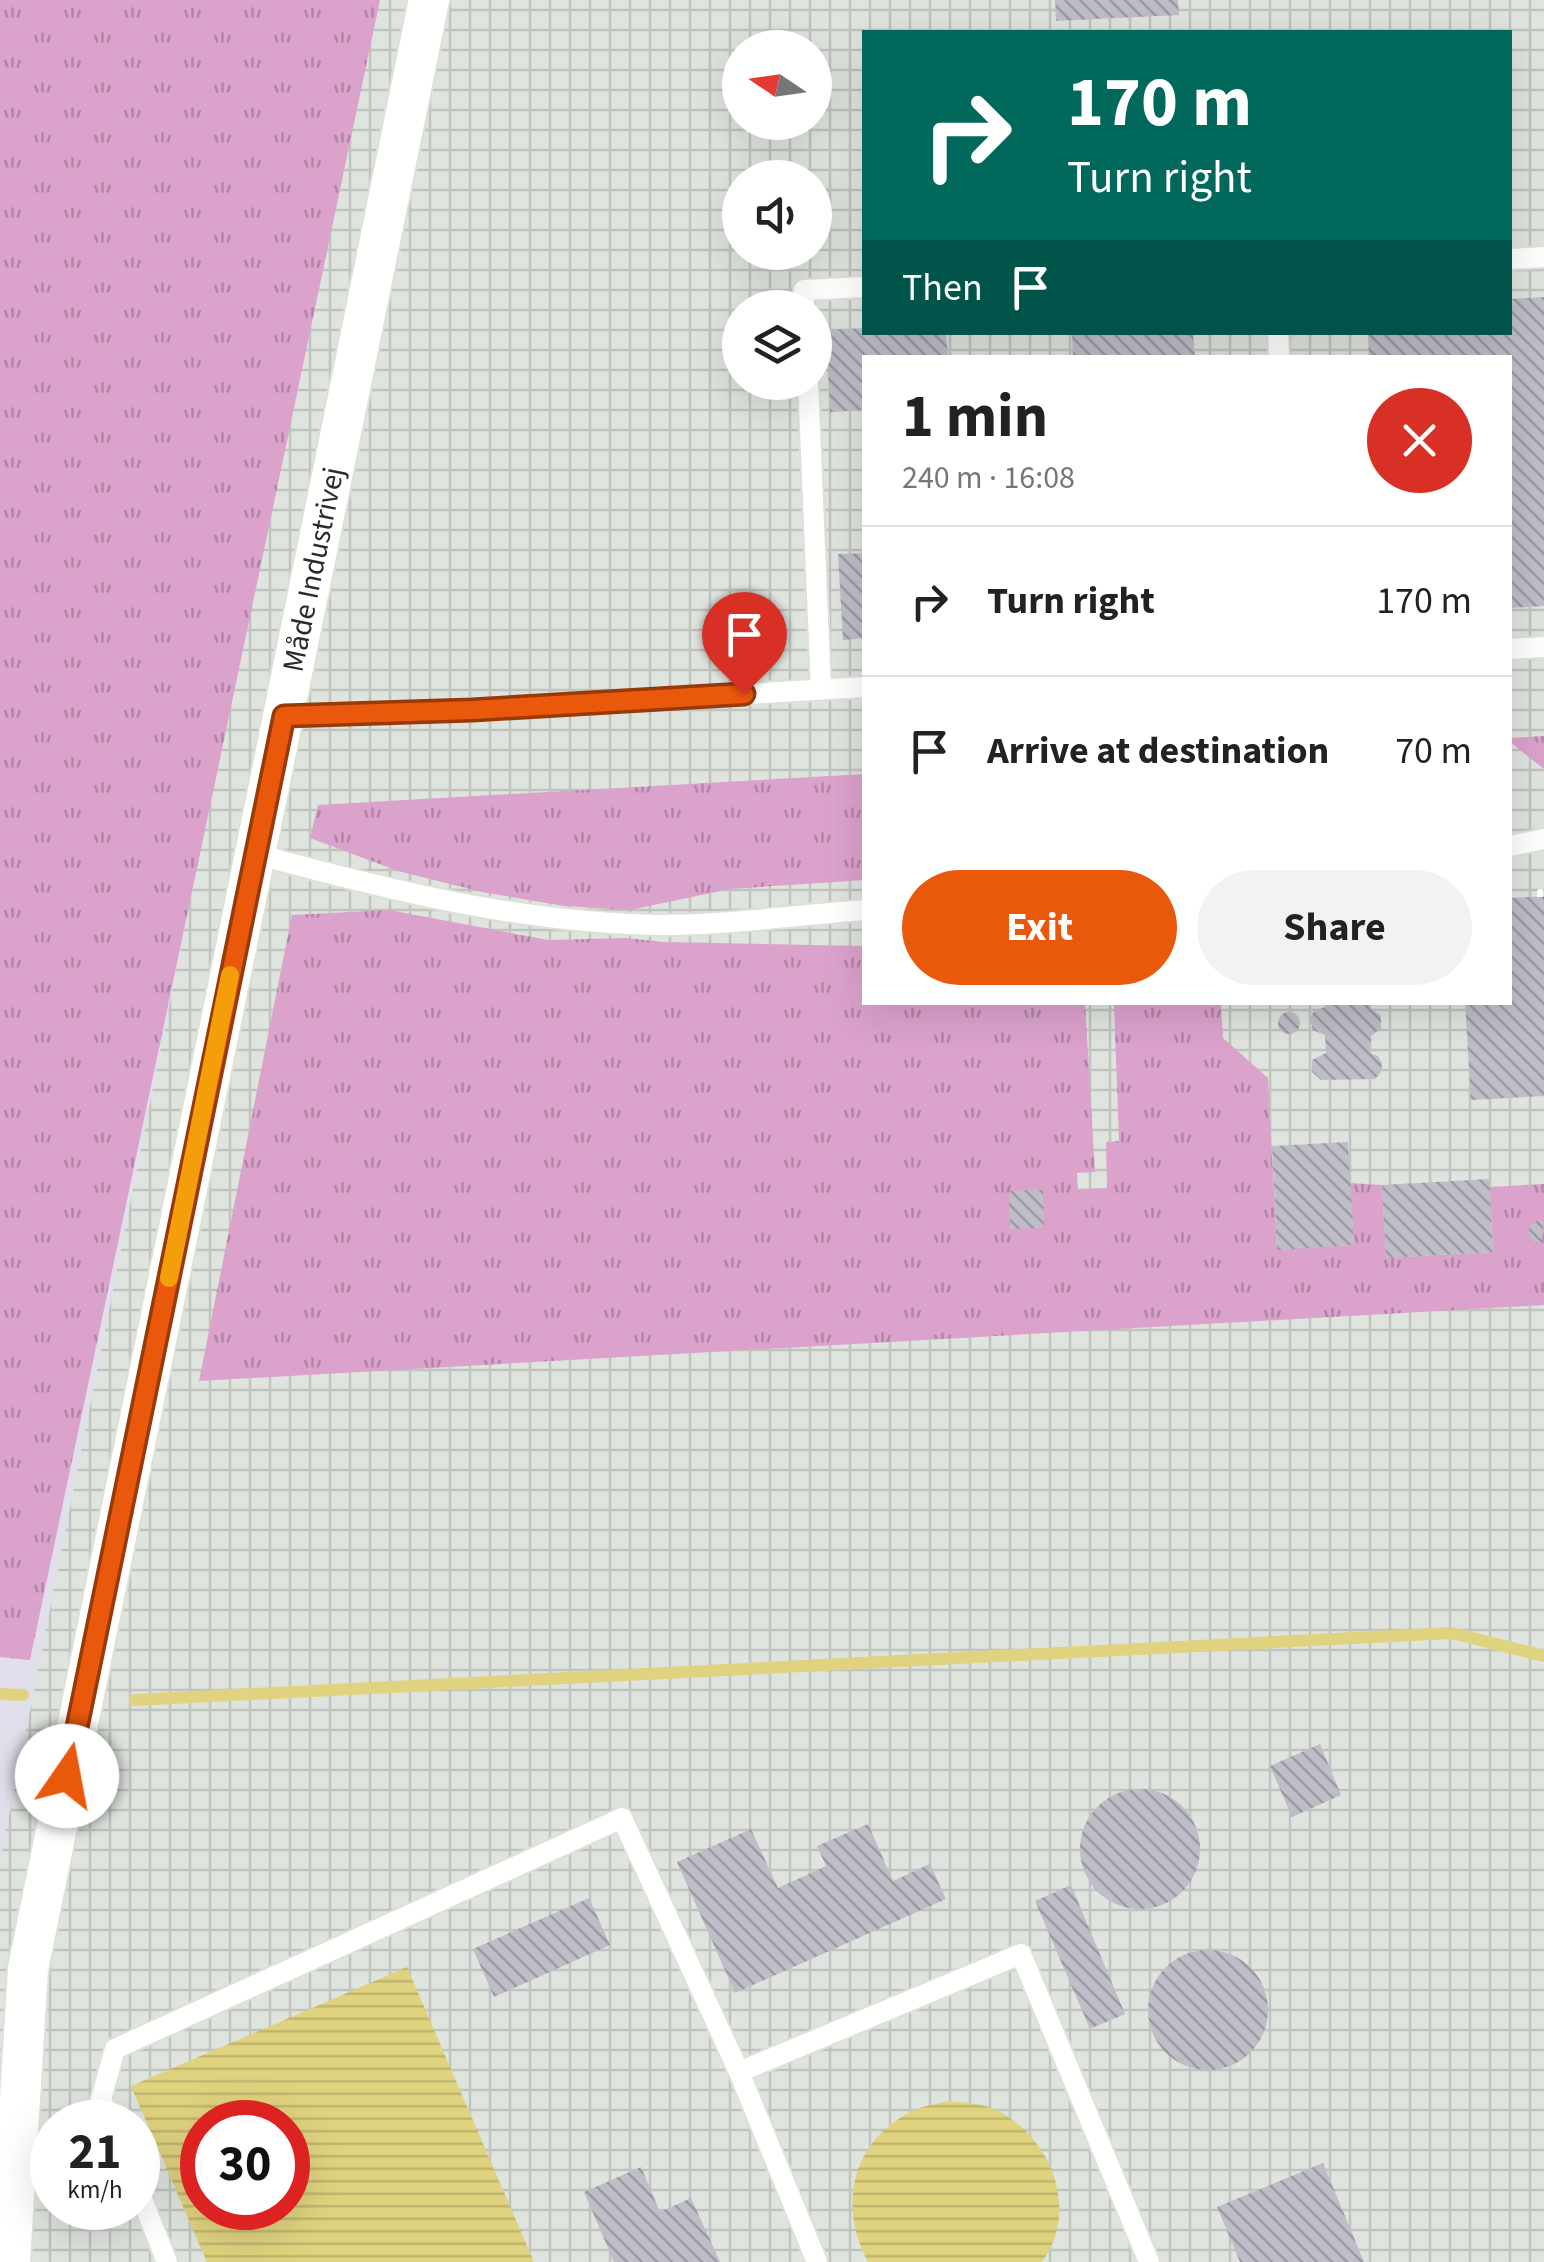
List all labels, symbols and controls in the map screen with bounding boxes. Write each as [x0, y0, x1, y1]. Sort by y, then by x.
north arrow [722, 30, 832, 140]
map controls [722, 30, 832, 400]
text: 170 m [1067, 53, 1252, 153]
icon: right [902, 70, 1032, 200]
text: Turn right [1067, 146, 1252, 210]
button: sound [722, 160, 832, 270]
icon: arrive [1003, 260, 1058, 315]
text: Then [902, 261, 983, 315]
button: layers [722, 290, 832, 400]
text: 1 min [902, 375, 1048, 460]
button: close [1367, 388, 1472, 493]
text: 240 m · 16:08 [902, 455, 1075, 501]
street label: Måde Industrivej [272, 463, 355, 676]
icon: right [902, 574, 957, 629]
text: Turn right [987, 574, 1155, 628]
text: 170 m [1376, 574, 1472, 628]
pin [702, 592, 787, 695]
icon: arrive [717, 607, 772, 662]
icon: arrive [902, 724, 957, 779]
text: Arrive at destination [987, 724, 1329, 778]
text: 70 m [1395, 724, 1472, 778]
button: Exit [902, 870, 1177, 985]
button: Share [1197, 870, 1472, 985]
position arrow [15, 1724, 119, 1828]
speed limit sign: 30 [180, 2100, 310, 2230]
text: 21 [69, 2117, 121, 2188]
text: km/h [67, 2172, 123, 2208]

